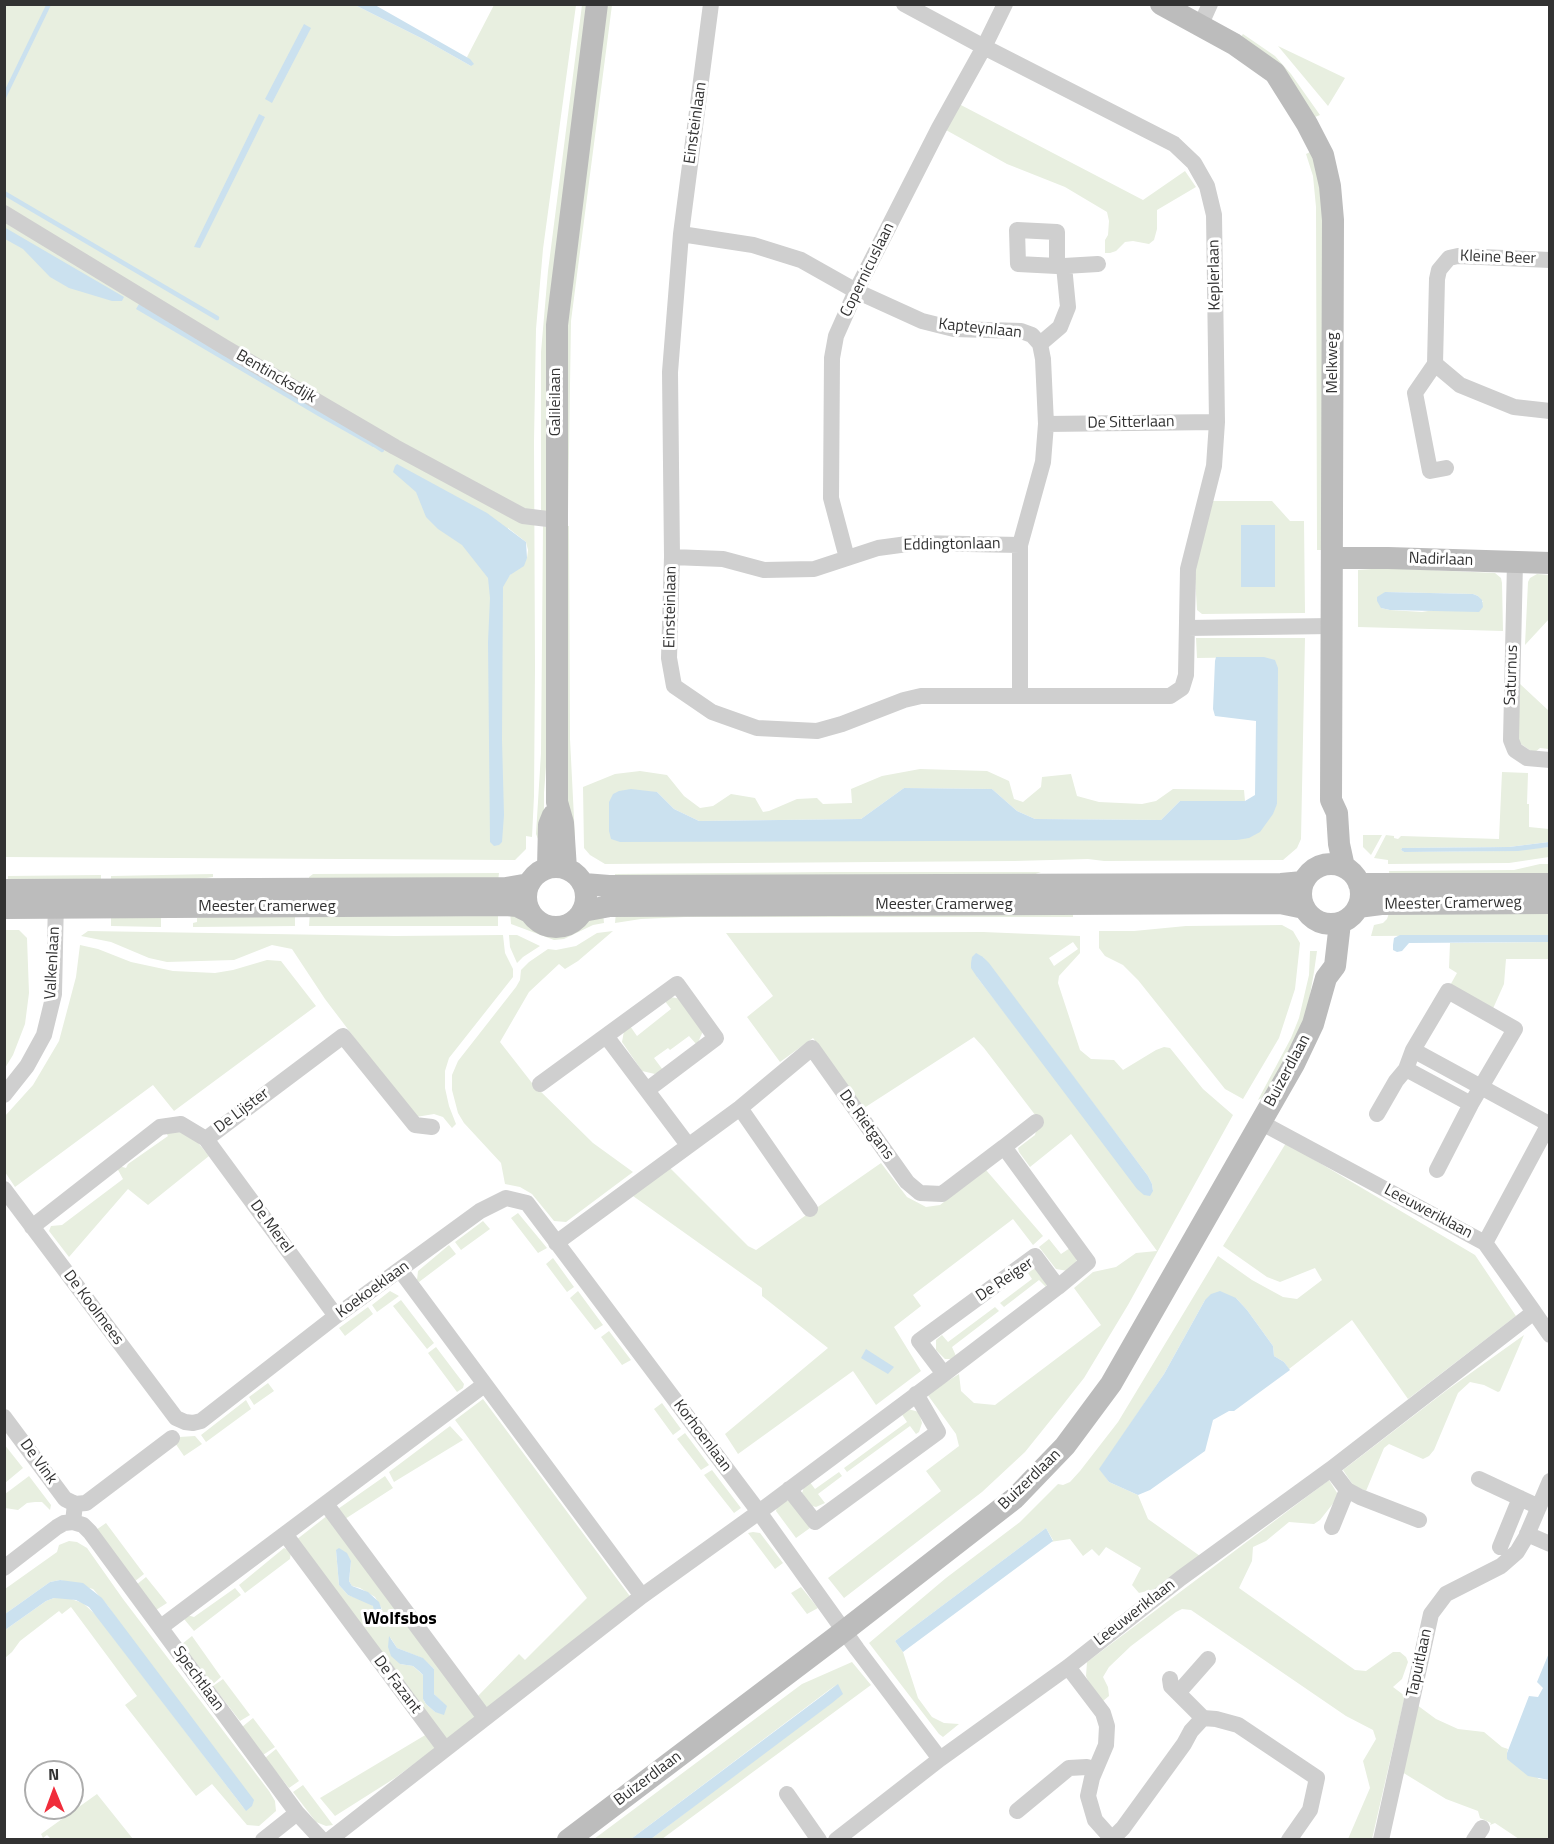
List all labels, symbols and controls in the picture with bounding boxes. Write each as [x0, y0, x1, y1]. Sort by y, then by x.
street label: Einsteinlaan [681, 81, 711, 165]
street label: Copernicuslaan [837, 220, 899, 320]
street label: Keplerlaan [1205, 239, 1225, 311]
street label: Kleine Beer [1460, 247, 1536, 269]
street label: Kapteynlaan [937, 315, 1023, 343]
street label: Melkweg [1323, 332, 1343, 394]
street label: Bentincksdijk [232, 346, 320, 408]
street label: Galileilaan [546, 368, 566, 436]
street label: De Sitterlaan [1087, 413, 1175, 433]
street label: Eddingtonlaan [903, 535, 1001, 555]
street label: Nadirlaan [1408, 549, 1474, 571]
street label: Einsteinlaan [661, 566, 681, 648]
street label: Saturnus [1501, 644, 1523, 706]
street label: Meester Cramerweg [1384, 893, 1522, 915]
street label: Meester Cramerweg [875, 895, 1013, 915]
street label: Meester Cramerweg [198, 897, 336, 917]
street label: Valkenlaan [42, 926, 64, 1000]
street label: Buizerdlaan [1261, 1031, 1315, 1111]
street label: De Lijster [211, 1084, 273, 1138]
street label: De Rietgans [834, 1087, 898, 1163]
street label: Leeuweriklaan [1380, 1181, 1476, 1243]
street label: De Merel [245, 1197, 297, 1257]
street label: De Reiger [973, 1254, 1037, 1306]
street label: Koekoeklaan [333, 1257, 413, 1323]
street label: De Koolmees [59, 1267, 127, 1349]
street label: Korhoenlaan [669, 1396, 735, 1476]
street label: De Vink [15, 1436, 61, 1488]
street label: Buizerdlaan [995, 1446, 1065, 1514]
street label: Leeuweriklaan [1091, 1575, 1179, 1651]
district label: Wolfsbos [363, 1609, 437, 1631]
street label: Tapuitlaan [1403, 1627, 1437, 1699]
street label: Spechtlaan [168, 1643, 228, 1715]
street label: De Fazant [369, 1652, 425, 1718]
street label: Buizerdlaan [611, 1747, 685, 1811]
north arrow [24, 1760, 84, 1820]
text: N [48, 1762, 59, 1786]

